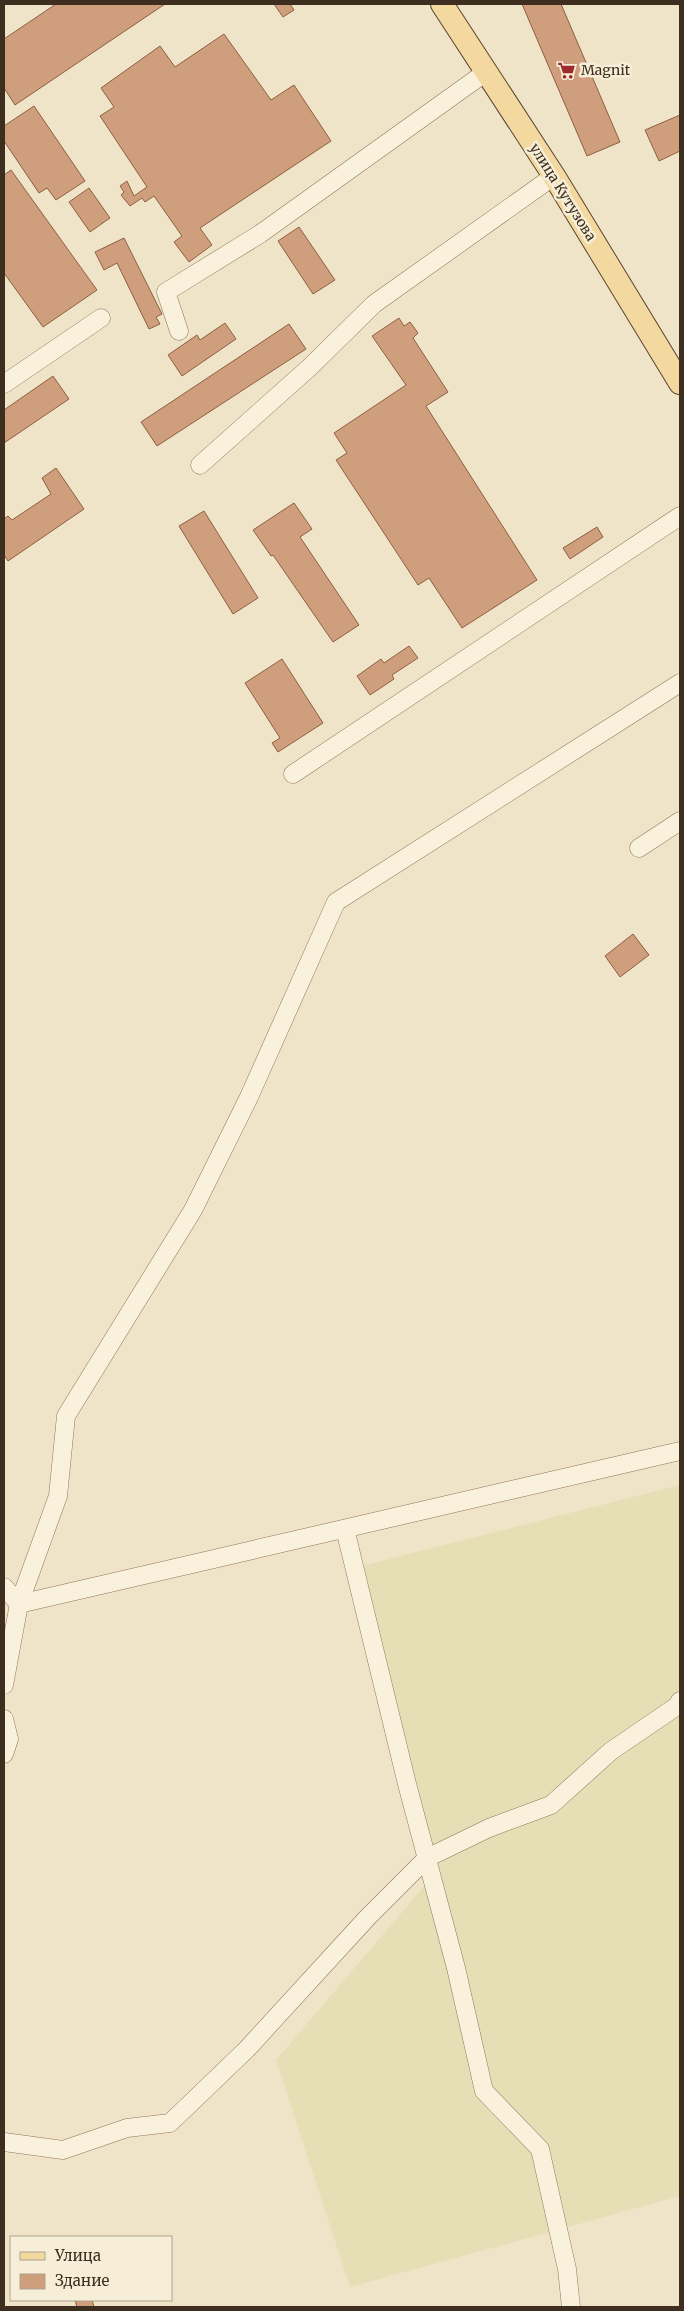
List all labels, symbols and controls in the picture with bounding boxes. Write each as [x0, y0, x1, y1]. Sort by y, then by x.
supermarket icon: Magnit [557, 60, 577, 80]
place label: Magnit [581, 61, 631, 79]
street label: улица Кутузова [526, 140, 600, 245]
legend [10, 2236, 172, 2301]
text: Улица [54, 2246, 101, 2265]
text: Здание [55, 2271, 109, 2290]

